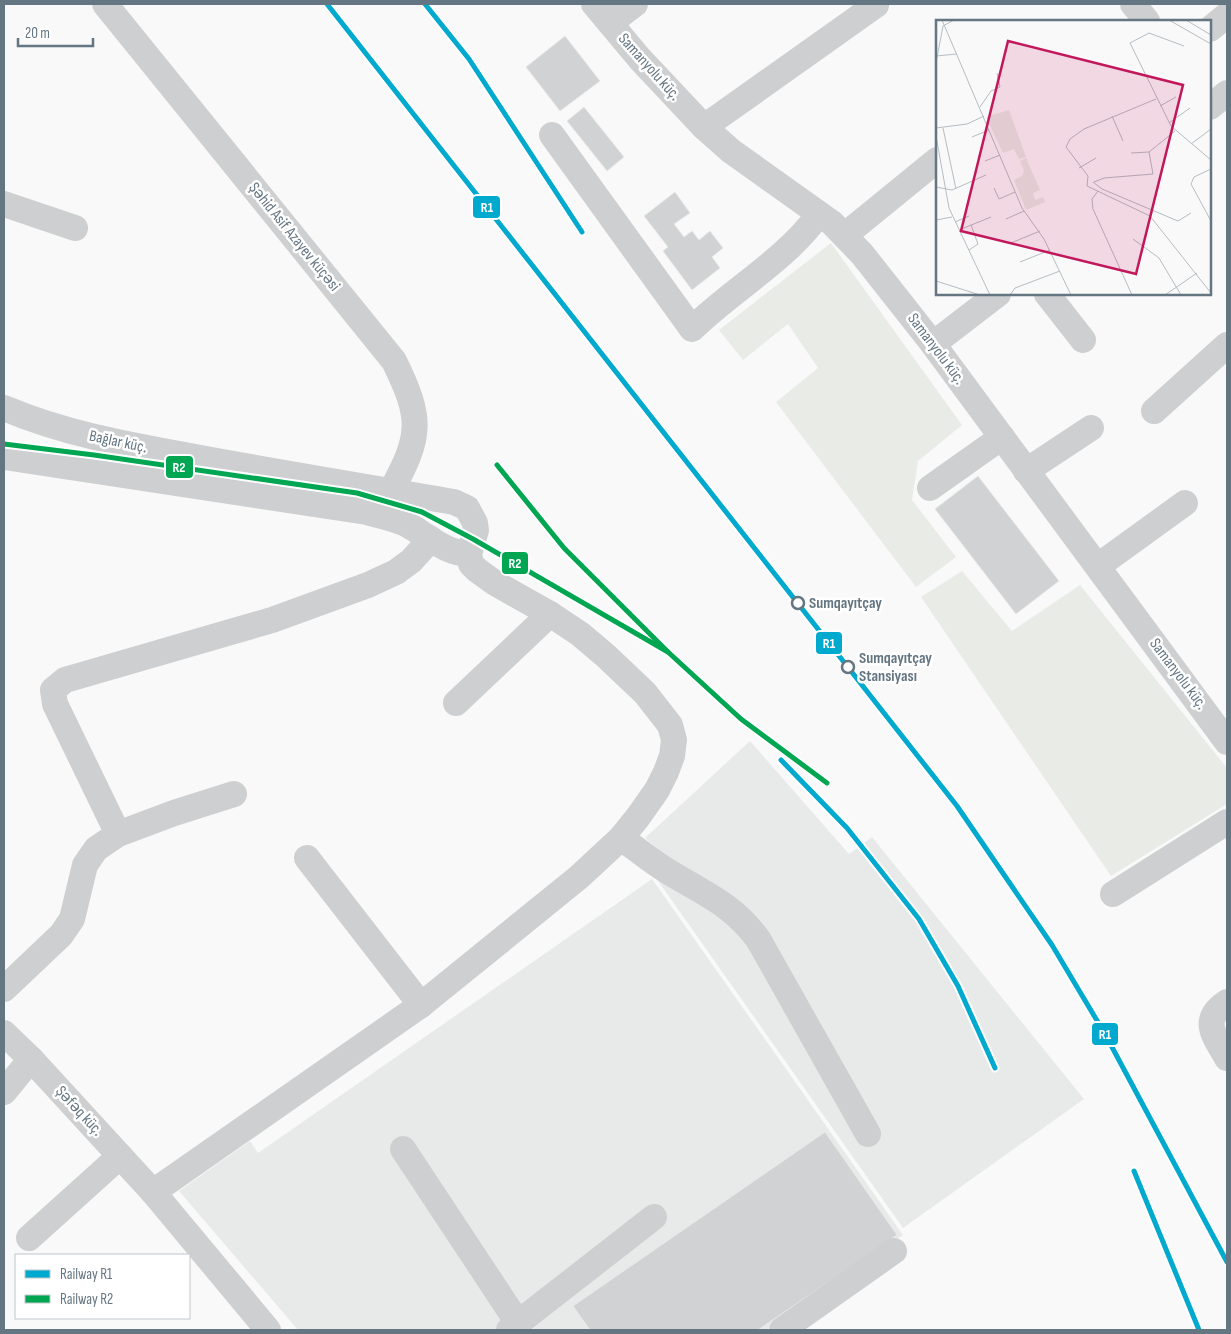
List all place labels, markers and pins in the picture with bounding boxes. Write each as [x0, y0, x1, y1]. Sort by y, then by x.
place label: Sumqayıtçay [809, 594, 882, 613]
marker: Sumqayıtçay [791, 596, 805, 610]
place label: Sumqayıtçay Stansiyası [859, 649, 932, 686]
marker: Sumqayıtçay Stansiyası [841, 660, 855, 674]

